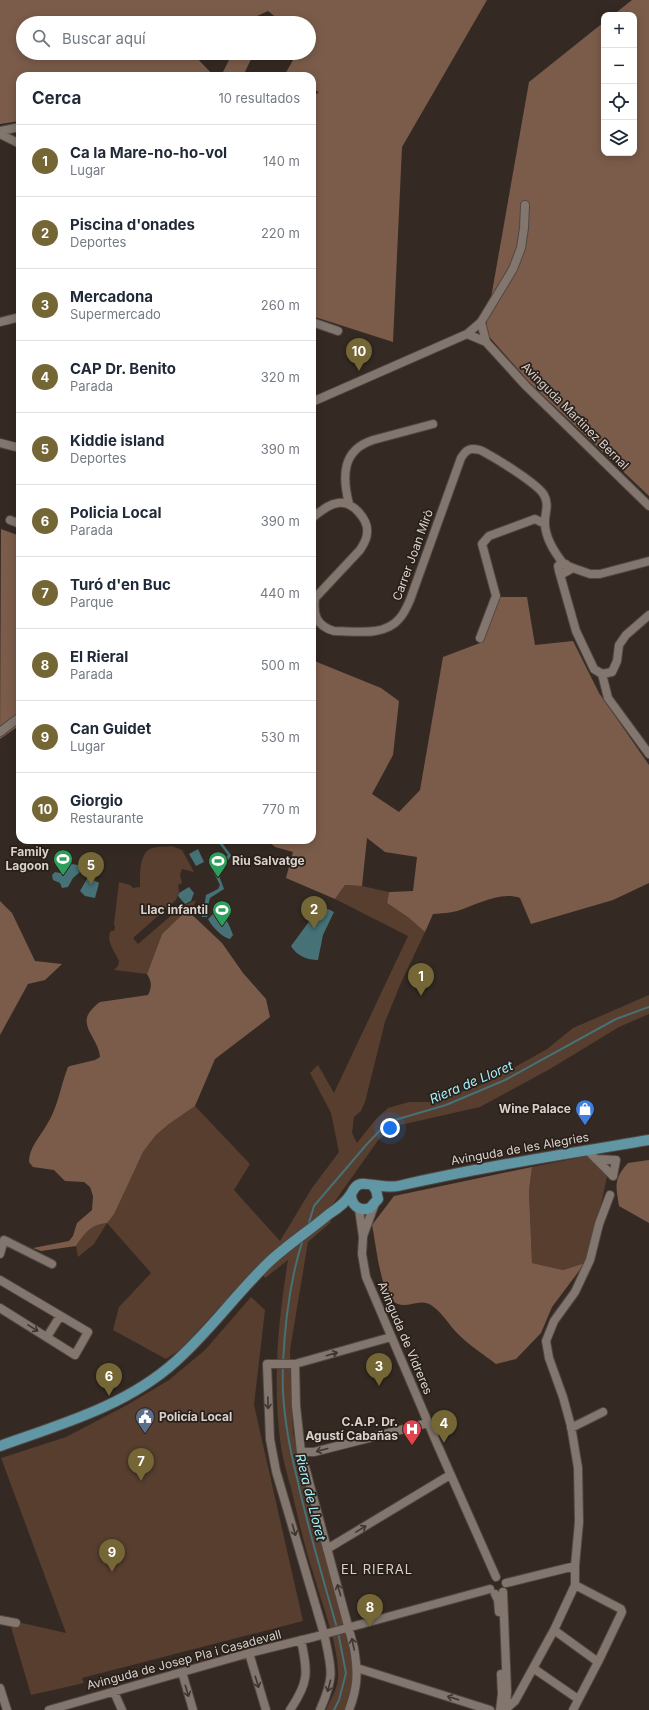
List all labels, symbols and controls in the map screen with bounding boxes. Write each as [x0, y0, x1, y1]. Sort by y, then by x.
map controls [601, 12, 637, 156]
button: + [601, 12, 637, 48]
search box [16, 16, 316, 60]
icon: search [30, 27, 52, 49]
text: Buscar aquí [62, 29, 146, 48]
button: − [601, 48, 637, 84]
button: locate [601, 84, 637, 120]
text: Cerca [32, 88, 81, 108]
text: 10 resultados [218, 90, 300, 106]
button: layers [601, 120, 637, 156]
text: Ca la Mare-no-ho-vol [70, 143, 227, 162]
text: 1 [42, 153, 48, 169]
text: 140 m [263, 153, 300, 169]
text: Lugar [70, 162, 105, 178]
text: Piscina d'onades [70, 215, 195, 234]
text: 2 [41, 225, 49, 241]
text: 220 m [261, 225, 300, 241]
text: Deportes [70, 234, 126, 250]
text: Mercadona [70, 287, 153, 306]
text: 3 [41, 297, 49, 313]
text: 260 m [261, 297, 300, 313]
text: Supermercado [70, 306, 161, 322]
pin: 10 [346, 338, 372, 371]
text: CAP Dr. Benito [70, 359, 176, 378]
street label: Avinguda Martinez Bernal [519, 359, 632, 472]
text: 4 [41, 369, 49, 385]
text: 320 m [261, 369, 300, 385]
text: Parada [70, 378, 113, 394]
text: Kiddie island [70, 431, 164, 450]
text: 5 [41, 441, 49, 457]
text: 390 m [261, 441, 300, 457]
text: Deportes [70, 450, 126, 466]
text: Policia Local [70, 503, 162, 522]
street label: Carrer Joan Mirò [389, 507, 436, 603]
text: 6 [41, 513, 49, 529]
text: 390 m [261, 513, 300, 529]
text: Parada [70, 522, 113, 538]
text: Turó d'en Buc [70, 575, 171, 594]
text: 7 [41, 585, 49, 601]
text: 440 m [260, 585, 300, 601]
text: Parque [70, 594, 114, 610]
text: El Rieral [70, 647, 128, 666]
text: 8 [41, 657, 49, 673]
text: 500 m [261, 657, 300, 673]
text: Parada [70, 666, 113, 682]
text: Can Guidet [70, 719, 151, 738]
text: 9 [41, 729, 49, 745]
text: 530 m [261, 729, 300, 745]
text: Lugar [70, 738, 105, 754]
text: Giorgio [70, 791, 123, 810]
text: 10 [38, 801, 52, 817]
text: 770 m [262, 801, 300, 817]
text: Restaurante [70, 810, 144, 826]
place label: Family Lagoon [5, 844, 50, 873]
sports icon: Family Lagoon [52, 848, 74, 876]
sports icon: Riu Salvatge [207, 850, 229, 878]
pin: 5 [78, 852, 104, 885]
place label: Riu Salvatge [232, 853, 305, 868]
pin: 2 [301, 896, 327, 929]
sports icon: Llac infantil [211, 899, 233, 927]
place label: Llac infantil [140, 902, 208, 917]
pin: 1 [408, 963, 434, 996]
water label: Riera de Lloret [427, 1057, 516, 1107]
shop icon: Wine Palace [574, 1098, 596, 1126]
place label: Wine Palace [499, 1101, 571, 1116]
your location [380, 1118, 400, 1138]
street label: Avinguda de les Alegries [450, 1129, 590, 1168]
street label: Avinguda de Vidreres [375, 1279, 436, 1397]
one-way arrow [27, 1325, 39, 1333]
one-way arrow [326, 1350, 339, 1357]
pin: 3 [366, 1353, 392, 1386]
pin: 6 [96, 1363, 122, 1396]
one-way arrow [265, 1396, 272, 1409]
public building icon: Policía Local [134, 1406, 156, 1434]
place label: Policía Local [159, 1409, 232, 1424]
pin: 4 [431, 1410, 457, 1443]
place label: C.A.P. Dr. Agustí Cabañas [305, 1414, 398, 1443]
hospital icon: C.A.P. Dr. Agustí Cabañas [401, 1418, 423, 1446]
one-way arrow [316, 1447, 329, 1454]
pin: 7 [128, 1448, 154, 1481]
water label: Riera de Lloret [292, 1452, 330, 1543]
one-way arrow [290, 1523, 298, 1536]
one-way arrow [355, 1524, 367, 1532]
pin: 9 [99, 1539, 125, 1572]
district label: EL RIERAL [341, 1561, 413, 1577]
one-way arrow [335, 1583, 342, 1596]
pin: 8 [357, 1594, 383, 1627]
street label: Avinguda de Josep Pla i Casadevall [85, 1626, 283, 1693]
one-way arrow [349, 1638, 357, 1651]
one-way arrow [254, 1675, 261, 1688]
one-way arrow [325, 1680, 333, 1693]
one-way arrow [184, 1685, 191, 1698]
one-way arrow [446, 1694, 459, 1701]

